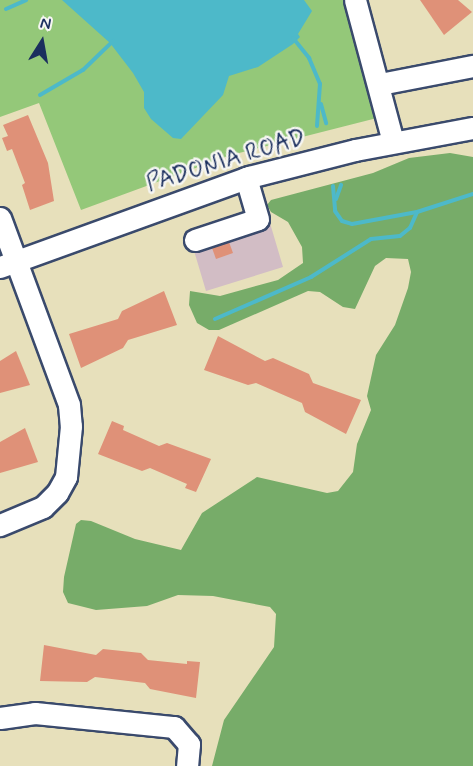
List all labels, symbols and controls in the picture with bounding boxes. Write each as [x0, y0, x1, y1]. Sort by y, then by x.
north arrow [12, 12, 72, 72]
text: N [38, 13, 53, 35]
street label: PADONIA ROAD [143, 123, 309, 199]

